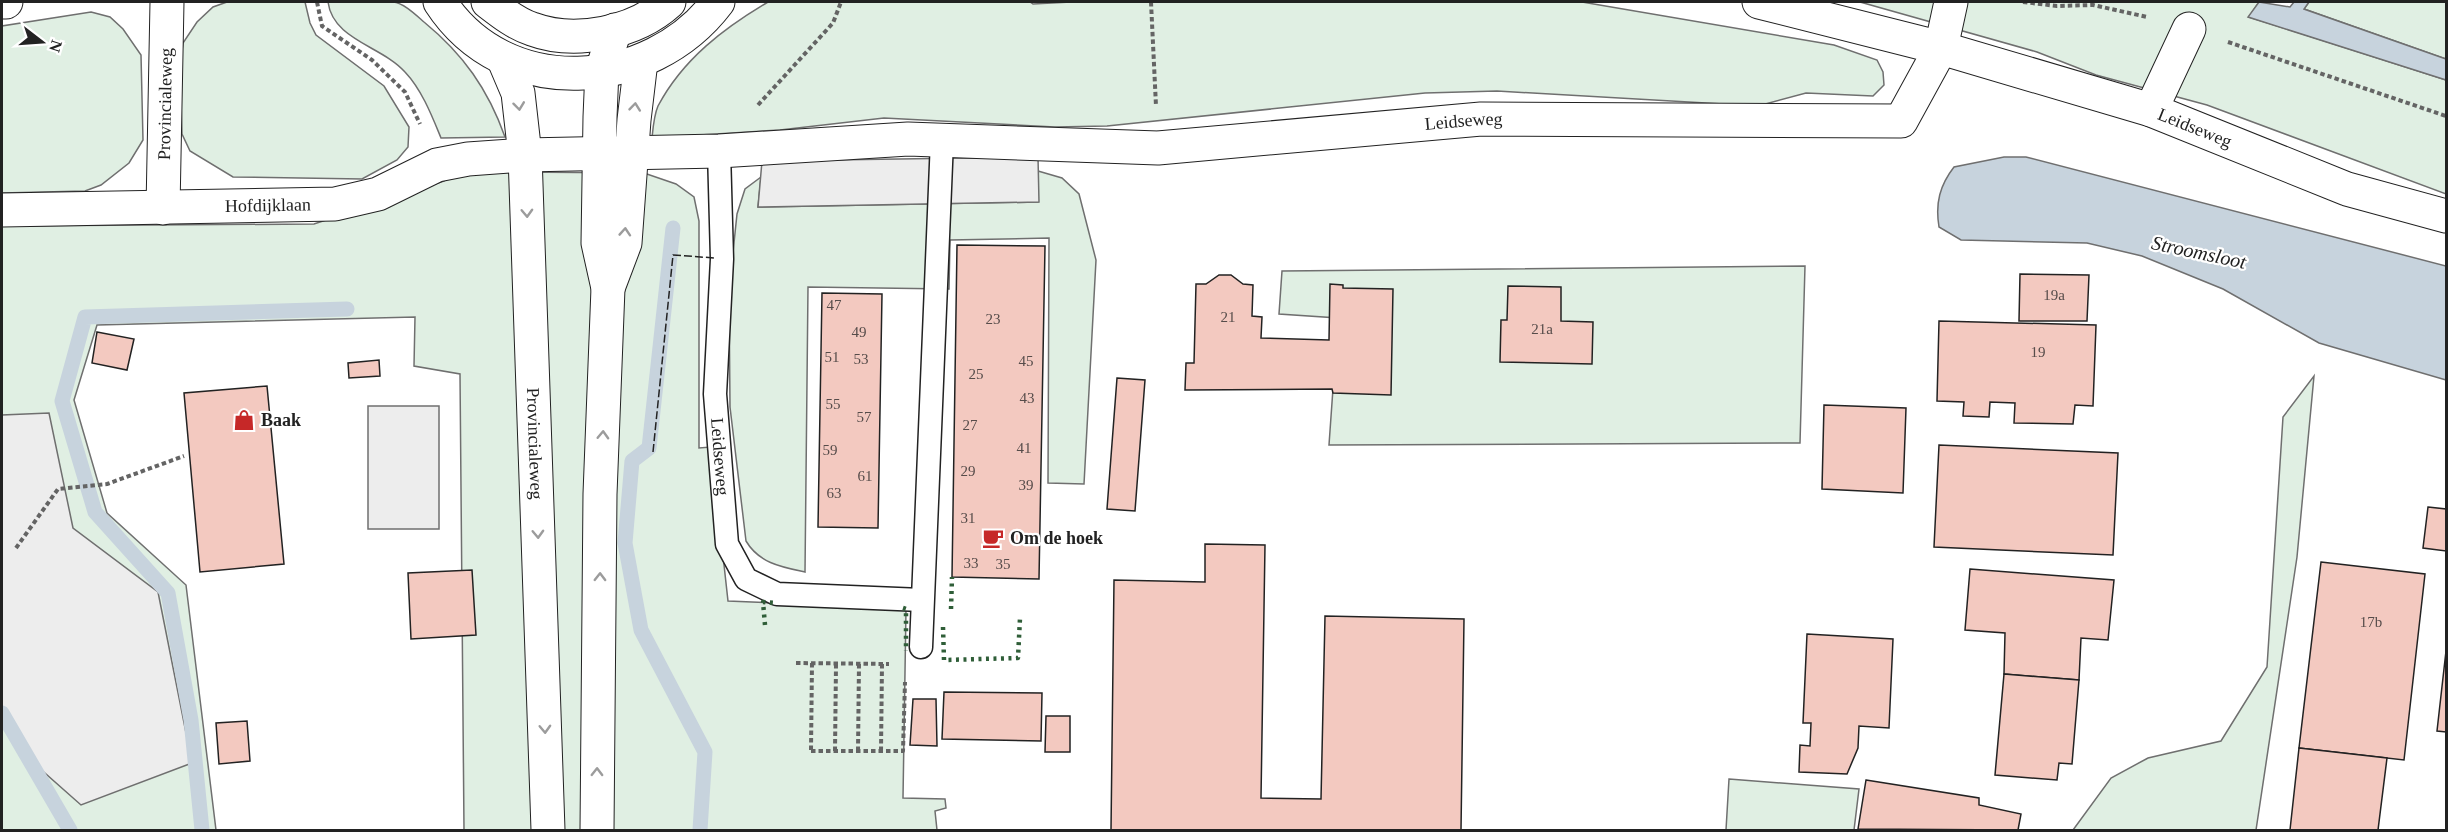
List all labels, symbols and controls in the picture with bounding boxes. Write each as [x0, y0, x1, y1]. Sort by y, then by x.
north arrow [12, 12, 72, 72]
text: N [46, 38, 66, 55]
street label: Provincialeweg [154, 48, 176, 160]
one-way arrow [513, 101, 525, 111]
one-way arrow [628, 102, 641, 111]
street label: Leidseweg [2155, 104, 2235, 152]
street label: Leidseweg [1424, 109, 1503, 134]
street label: Hofdijklaan [225, 194, 311, 216]
one-way arrow [521, 209, 534, 218]
one-way arrow [619, 228, 632, 237]
water label: Stroomsloot [2150, 231, 2249, 273]
house number: 19a [2043, 287, 2065, 303]
house number: 47 [827, 297, 842, 313]
house number: 21 [1221, 309, 1236, 325]
house number: 23 [986, 311, 1001, 327]
house number: 21a [1531, 321, 1553, 337]
house number: 49 [852, 324, 867, 340]
house number: 19 [2031, 344, 2046, 360]
house number: 51 [825, 349, 840, 365]
house number: 53 [854, 351, 869, 367]
house number: 45 [1019, 353, 1034, 369]
house number: 25 [969, 366, 984, 382]
street label: Provincialeweg [523, 387, 547, 500]
house number: 43 [1020, 390, 1035, 406]
house number: 55 [826, 396, 841, 412]
shop icon: Baak [232, 408, 256, 432]
house number: 57 [857, 409, 872, 425]
place label: Baak [261, 410, 301, 430]
street label: Leidseweg [707, 417, 733, 496]
house number: 27 [963, 417, 978, 433]
one-way arrow [596, 431, 609, 440]
house number: 41 [1017, 440, 1032, 456]
house number: 59 [823, 442, 838, 458]
house number: 29 [961, 463, 976, 479]
house number: 61 [858, 468, 873, 484]
house number: 39 [1019, 477, 1034, 493]
house number: 63 [827, 485, 842, 501]
house number: 31 [961, 510, 976, 526]
cafe icon: Om de hoek [981, 526, 1005, 550]
place label: Om de hoek [1010, 528, 1103, 548]
one-way arrow [532, 529, 544, 538]
house number: 33 [964, 555, 979, 571]
house number: 35 [996, 556, 1011, 572]
one-way arrow [593, 573, 606, 582]
house number: 17b [2360, 614, 2382, 630]
one-way arrow [538, 724, 551, 733]
one-way arrow [591, 768, 604, 777]

